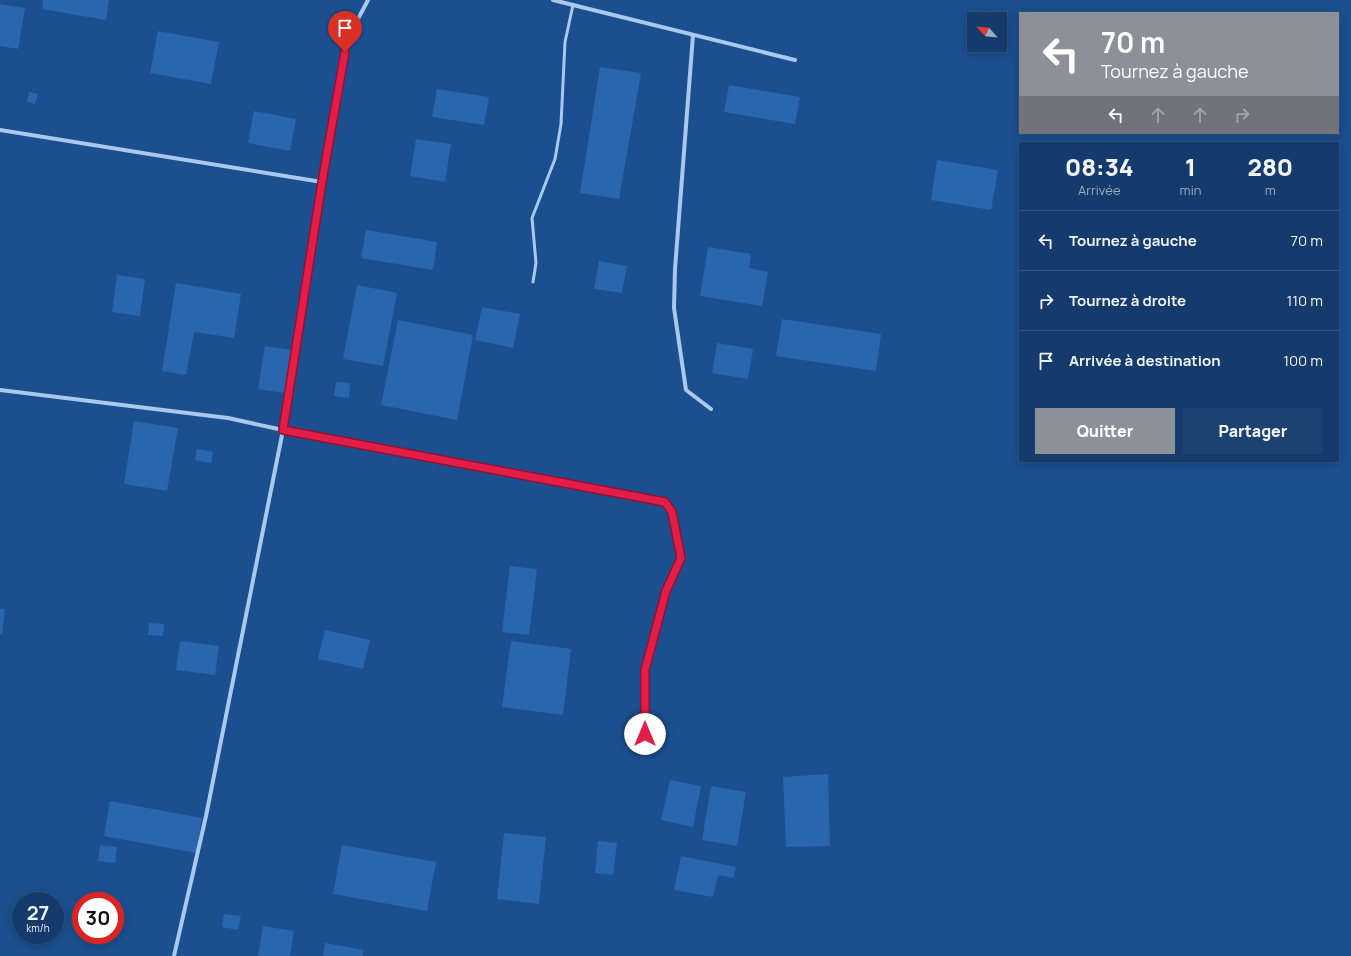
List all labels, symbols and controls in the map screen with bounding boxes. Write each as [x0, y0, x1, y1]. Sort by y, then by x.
pin [328, 11, 362, 52]
north arrow [967, 12, 1007, 52]
map controls [967, 12, 1007, 52]
icon: arrive [334, 17, 356, 39]
text: 70 m [1101, 23, 1165, 61]
icon: left [1035, 28, 1087, 80]
text: Tournez à gauche [1101, 59, 1249, 83]
icon: left [1105, 104, 1127, 126]
icon: ahead [1147, 104, 1169, 126]
icon: ahead [1189, 104, 1211, 126]
icon: right [1231, 104, 1253, 126]
text: 08:34 [1065, 150, 1134, 183]
text: 1 [1185, 150, 1196, 183]
text: 280 [1247, 150, 1293, 183]
text: Arrivée [1078, 181, 1121, 199]
text: min [1180, 181, 1201, 199]
text: m [1265, 181, 1276, 199]
icon: left [1035, 230, 1057, 252]
text: Tournez à gauche [1069, 230, 1197, 251]
text: 70 m [1291, 230, 1323, 251]
icon: right [1035, 290, 1057, 312]
text: Tournez à droite [1069, 290, 1186, 311]
text: 110 m [1286, 290, 1323, 311]
icon: arrive [1035, 350, 1057, 372]
text: Arrivée à destination [1069, 350, 1221, 371]
text: 100 m [1283, 350, 1323, 371]
button: Quitter [1035, 408, 1175, 454]
button: Partager [1183, 408, 1323, 454]
position arrow [624, 713, 666, 755]
speed limit sign: 30 [72, 892, 124, 944]
text: 27 [27, 899, 49, 926]
text: km/h [26, 921, 50, 935]

